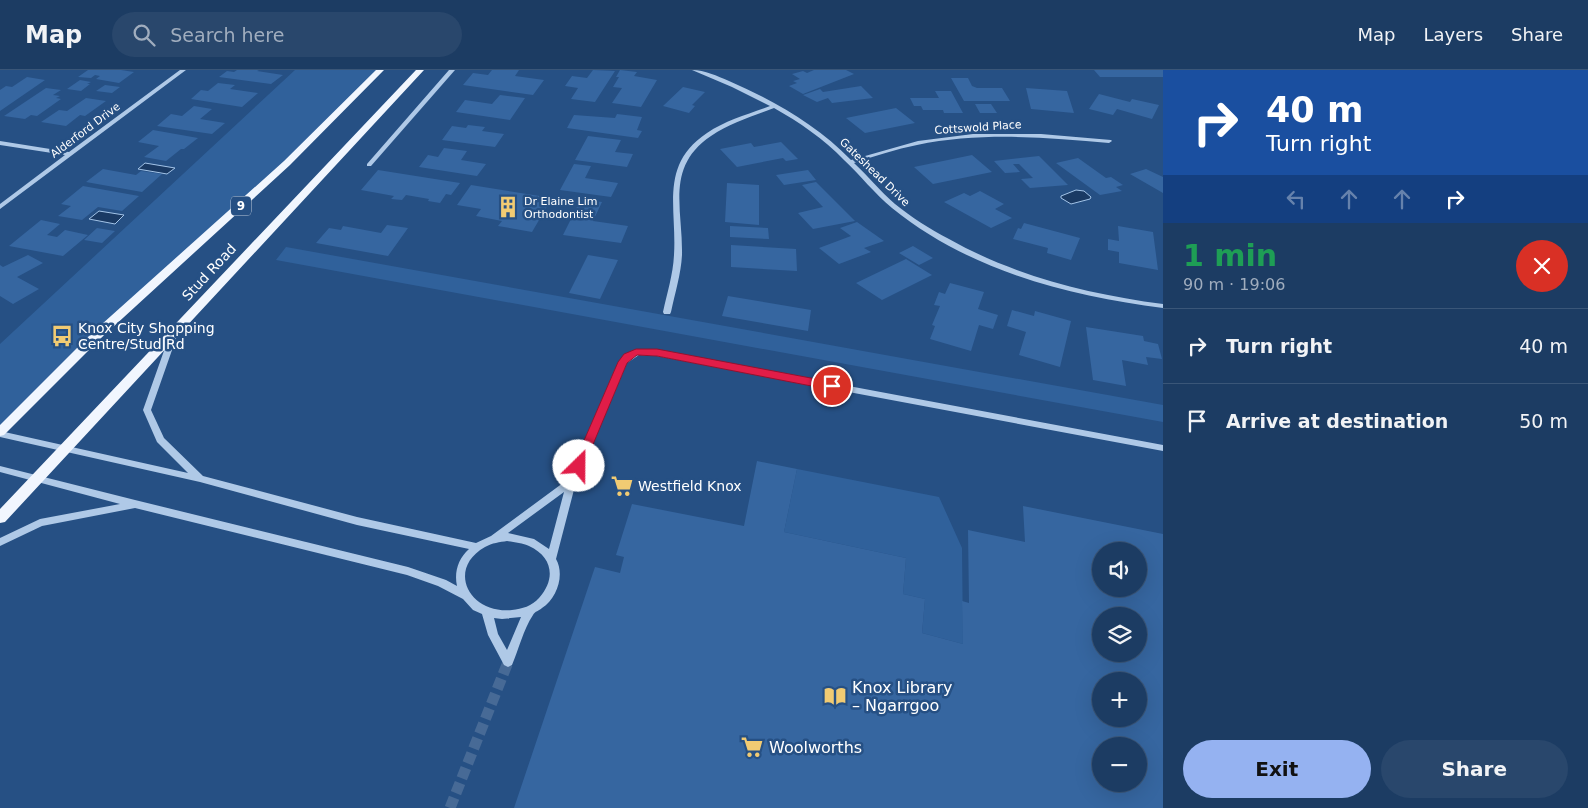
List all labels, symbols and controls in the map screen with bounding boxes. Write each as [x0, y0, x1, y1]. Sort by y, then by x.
search box [112, 12, 462, 57]
text: Map [25, 21, 82, 49]
icon: search [130, 21, 158, 49]
text: Search here [170, 24, 284, 46]
text: Map [1357, 24, 1395, 45]
text: Layers [1423, 24, 1483, 45]
text: Share [1511, 24, 1563, 45]
icon: right [1183, 90, 1248, 155]
text: 40 m [1266, 90, 1363, 130]
street label: Alderford Drive [48, 100, 123, 161]
street label: Cottswold Place [934, 118, 1022, 137]
text: Turn right [1266, 131, 1371, 156]
street label: Gateshead Drive [837, 136, 913, 209]
icon: left [1282, 185, 1310, 213]
icon: ahead [1335, 185, 1363, 213]
icon: ahead [1388, 185, 1416, 213]
icon: right [1441, 185, 1469, 213]
building icon: Dr Elaine Lim Orthodontist [495, 194, 521, 220]
place label: Dr Elaine Lim Orthodontist [524, 195, 597, 221]
road number: 9 [231, 196, 251, 216]
text: 1 min [1183, 238, 1277, 273]
street label: Stud Road [179, 240, 239, 304]
button: close [1516, 240, 1568, 292]
text: 90 m · 19:06 [1183, 275, 1285, 294]
place label: Knox City Shopping Centre/Stud Rd [78, 320, 215, 352]
bus stop icon: Knox City Shopping Centre/Stud Rd [49, 323, 75, 349]
icon: right [1183, 332, 1211, 360]
text: Turn right [1226, 335, 1332, 357]
text: 40 m [1519, 335, 1568, 357]
pin [811, 365, 853, 407]
icon: arrive [818, 372, 846, 400]
icon: arrive [1183, 407, 1211, 435]
text: Arrive at destination [1226, 410, 1448, 432]
text: 50 m [1519, 410, 1568, 432]
position arrow [552, 439, 604, 491]
supermarket icon: Westfield Knox [609, 473, 635, 499]
place label: Westfield Knox [638, 478, 742, 494]
map controls [1092, 542, 1147, 792]
button: sound [1092, 542, 1147, 597]
button: layers [1092, 607, 1147, 662]
button: + [1092, 672, 1147, 727]
place label: Knox Library – Ngarrgoo [852, 678, 952, 715]
library icon: Knox Library – Ngarrgoo [822, 683, 848, 709]
supermarket icon: Woolworths [739, 734, 765, 760]
button: − [1092, 737, 1147, 792]
place label: Woolworths [769, 738, 862, 757]
button: Exit [1183, 740, 1371, 798]
button: Share [1381, 740, 1568, 798]

